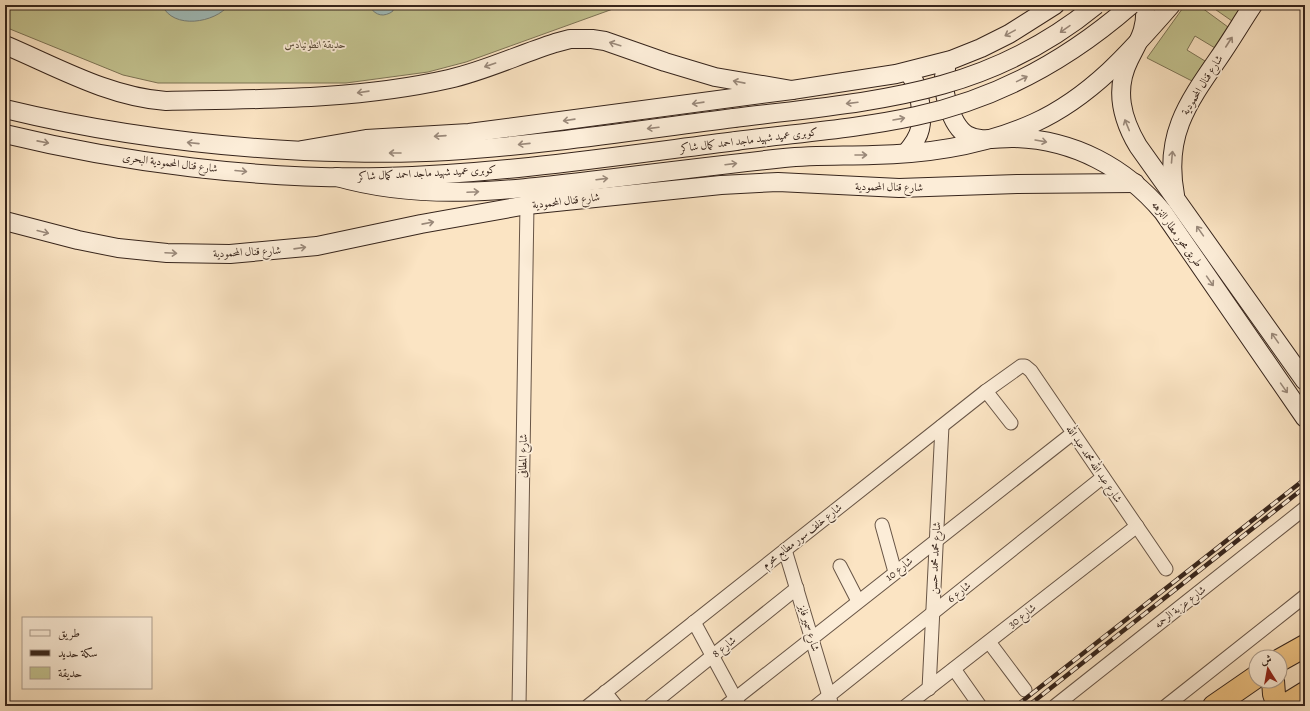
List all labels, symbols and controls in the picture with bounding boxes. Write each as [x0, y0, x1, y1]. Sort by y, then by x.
one-way arrow [1060, 24, 1071, 33]
one-way arrow [1005, 30, 1017, 38]
park label: حديقة انطونيادس [284, 37, 346, 52]
one-way arrow [1225, 37, 1233, 48]
one-way arrow [609, 40, 622, 47]
street label: شارع قنال المحمودية [1178, 52, 1228, 119]
one-way arrow [484, 62, 496, 70]
one-way arrow [1016, 75, 1028, 82]
one-way arrow [733, 78, 746, 86]
one-way arrow [357, 88, 370, 96]
one-way arrow [691, 99, 704, 107]
one-way arrow [846, 99, 859, 107]
one-way arrow [892, 115, 905, 123]
one-way arrow [563, 116, 576, 124]
one-way arrow [1122, 119, 1130, 131]
one-way arrow [647, 124, 660, 132]
street label: كوبرى عميد شهيد ماجد احمد كمال شاكر [678, 124, 819, 156]
one-way arrow [434, 132, 447, 139]
one-way arrow [1034, 137, 1047, 145]
one-way arrow [36, 139, 49, 147]
one-way arrow [187, 139, 200, 146]
one-way arrow [518, 141, 531, 148]
one-way arrow [389, 149, 402, 157]
street label: شارع قنال المحمودية البحرى [121, 150, 219, 178]
one-way arrow [854, 151, 867, 159]
one-way arrow [1168, 151, 1176, 164]
one-way arrow [724, 160, 737, 168]
street label: كوبرى عميد شهيد ماجد احمد كمال شاكر [356, 162, 497, 184]
one-way arrow [234, 167, 247, 175]
one-way arrow [595, 176, 608, 183]
street label: شارع قنال المحمودية [855, 179, 923, 197]
one-way arrow [466, 188, 479, 196]
street label: شارع قنال المحمودية [531, 189, 601, 215]
street label: طريق محور مطار النزهه [1148, 198, 1206, 270]
one-way arrow [421, 218, 434, 226]
one-way arrow [1196, 226, 1204, 237]
one-way arrow [36, 228, 49, 236]
street label: شارع قنال المحمودية [213, 243, 281, 263]
one-way arrow [293, 244, 306, 252]
one-way arrow [164, 249, 177, 257]
one-way arrow [1206, 275, 1214, 286]
one-way arrow [1271, 333, 1279, 344]
one-way arrow [1280, 382, 1288, 393]
street label: شارع عبد الله محمد عبد الله [1061, 421, 1127, 507]
street label: شارع المطافى [515, 434, 533, 478]
street label: شارع خلف سور مطابع محرم [759, 500, 846, 574]
street label: شارع محمد محمد حسن [926, 522, 946, 595]
street label: شارع 10 [882, 554, 917, 586]
street label: شارع 6 [944, 578, 975, 608]
street label: شارع عزبة الرحمه [1151, 582, 1210, 633]
street label: شارع 30 [1005, 600, 1040, 633]
street label: شارع سمير فايز [793, 602, 823, 654]
legend [22, 617, 152, 689]
text: طريق [58, 625, 80, 641]
street label: شارع 8 [709, 633, 740, 663]
text: سكة حديد [58, 645, 98, 661]
north arrow [1248, 649, 1288, 689]
text: ش [1259, 651, 1273, 668]
text: حديقة [58, 665, 82, 681]

